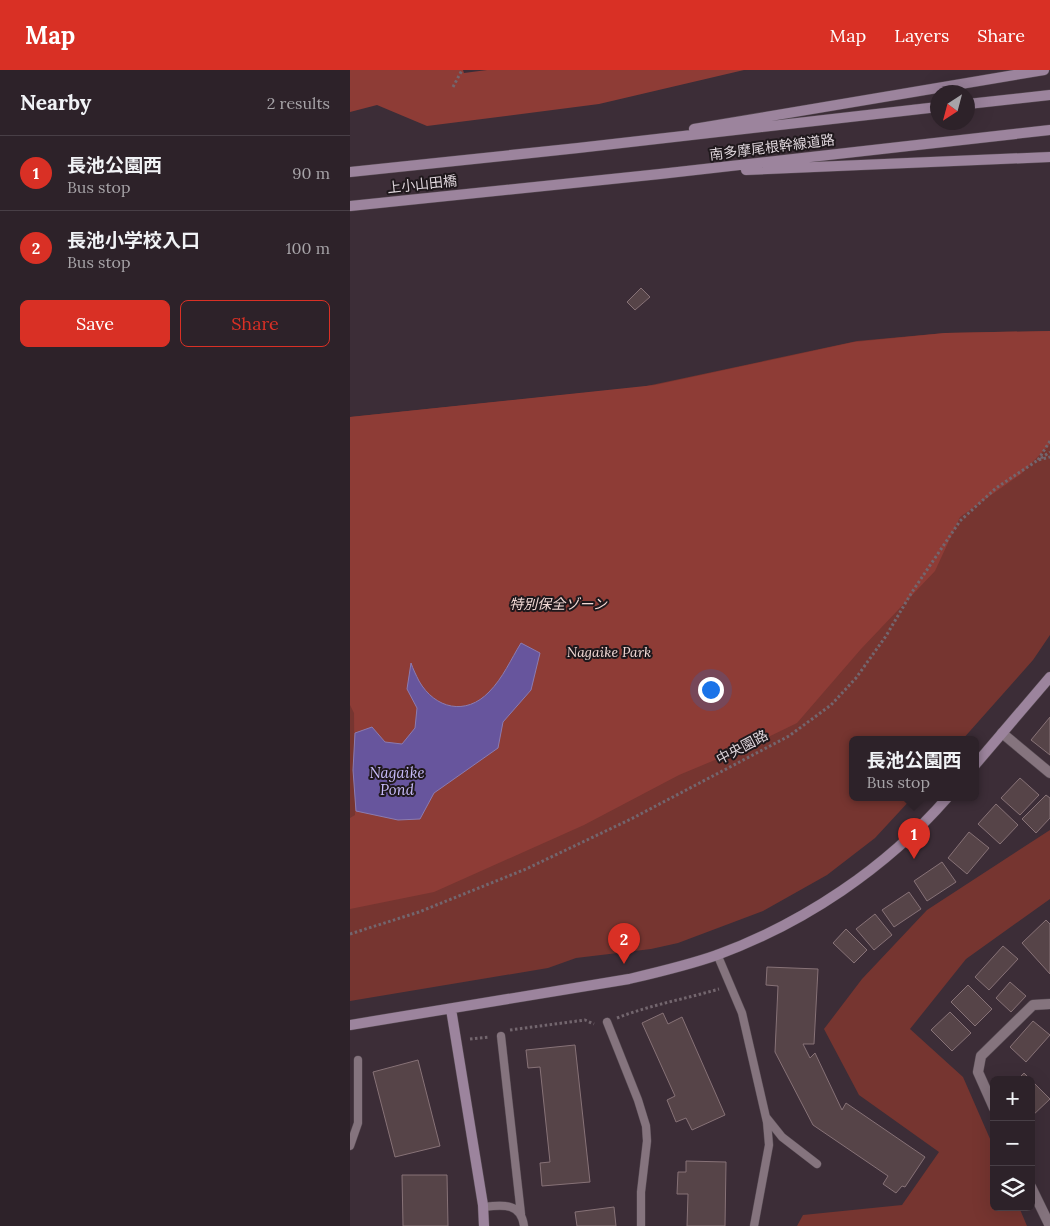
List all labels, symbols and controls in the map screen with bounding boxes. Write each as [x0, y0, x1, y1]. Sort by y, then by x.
text: Map [25, 20, 75, 51]
text: Map [830, 24, 866, 47]
text: Layers [894, 24, 949, 47]
text: Share [977, 24, 1025, 47]
north arrow [930, 85, 975, 130]
text: Nearby [20, 89, 91, 116]
text: 2 results [267, 93, 330, 113]
street label: 南多摩尾根幹線道路 [708, 130, 836, 164]
text: 長池公園西 [67, 153, 162, 177]
text: 1 [33, 163, 39, 183]
text: 90 m [292, 163, 330, 183]
street label: 上小山田橋 [386, 171, 458, 197]
text: Bus stop [67, 177, 131, 197]
text: 長池小学校入口 [67, 228, 200, 252]
text: 2 [32, 238, 40, 258]
text: 100 m [286, 238, 330, 258]
text: Bus stop [67, 252, 131, 272]
button: Save [20, 300, 170, 347]
button: Share [180, 300, 330, 347]
park label: 特別保全ゾーン [509, 595, 608, 613]
park label: Nagaike Park [567, 643, 651, 661]
your location [698, 677, 724, 703]
street label: 中央園路 [713, 726, 771, 768]
popup [849, 736, 979, 801]
text: 長池公園西 [866, 748, 962, 772]
water label: Nagaike Pond [369, 763, 425, 799]
text: Bus stop [866, 772, 930, 792]
pin: 1 [898, 818, 930, 859]
pin: 2 [608, 923, 640, 964]
map controls [990, 1076, 1035, 1211]
button: + [990, 1076, 1035, 1121]
button: − [990, 1121, 1035, 1166]
button: layers [990, 1166, 1035, 1211]

